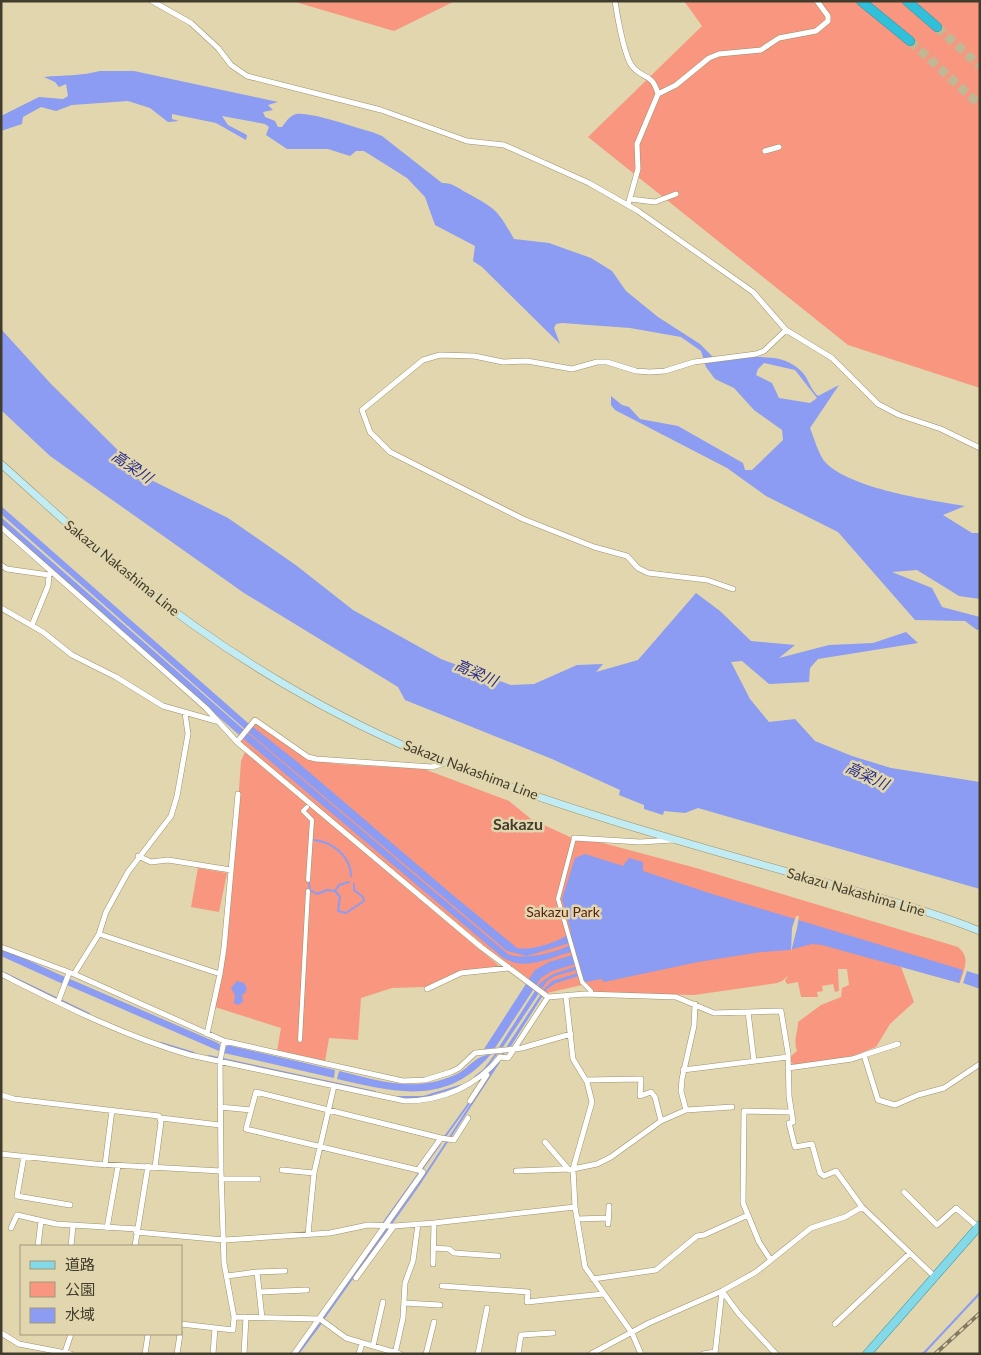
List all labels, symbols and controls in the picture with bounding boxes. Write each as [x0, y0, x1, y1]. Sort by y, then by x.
water label: 高梁川 [109, 446, 158, 487]
street label: Sakazu Nakashima Line [61, 516, 183, 619]
water label: 高梁川 [452, 655, 502, 690]
street label: Sakazu Nakashima Line [401, 736, 541, 803]
water label: 高梁川 [843, 757, 893, 794]
district label: Sakazu [493, 814, 543, 833]
street label: Sakazu Nakashima Line [785, 864, 927, 919]
park label: Sakazu Park [526, 903, 601, 920]
legend [20, 1245, 182, 1335]
text: 道路 [65, 1255, 95, 1273]
text: 公園 [65, 1280, 95, 1298]
text: 水域 [65, 1305, 95, 1323]

